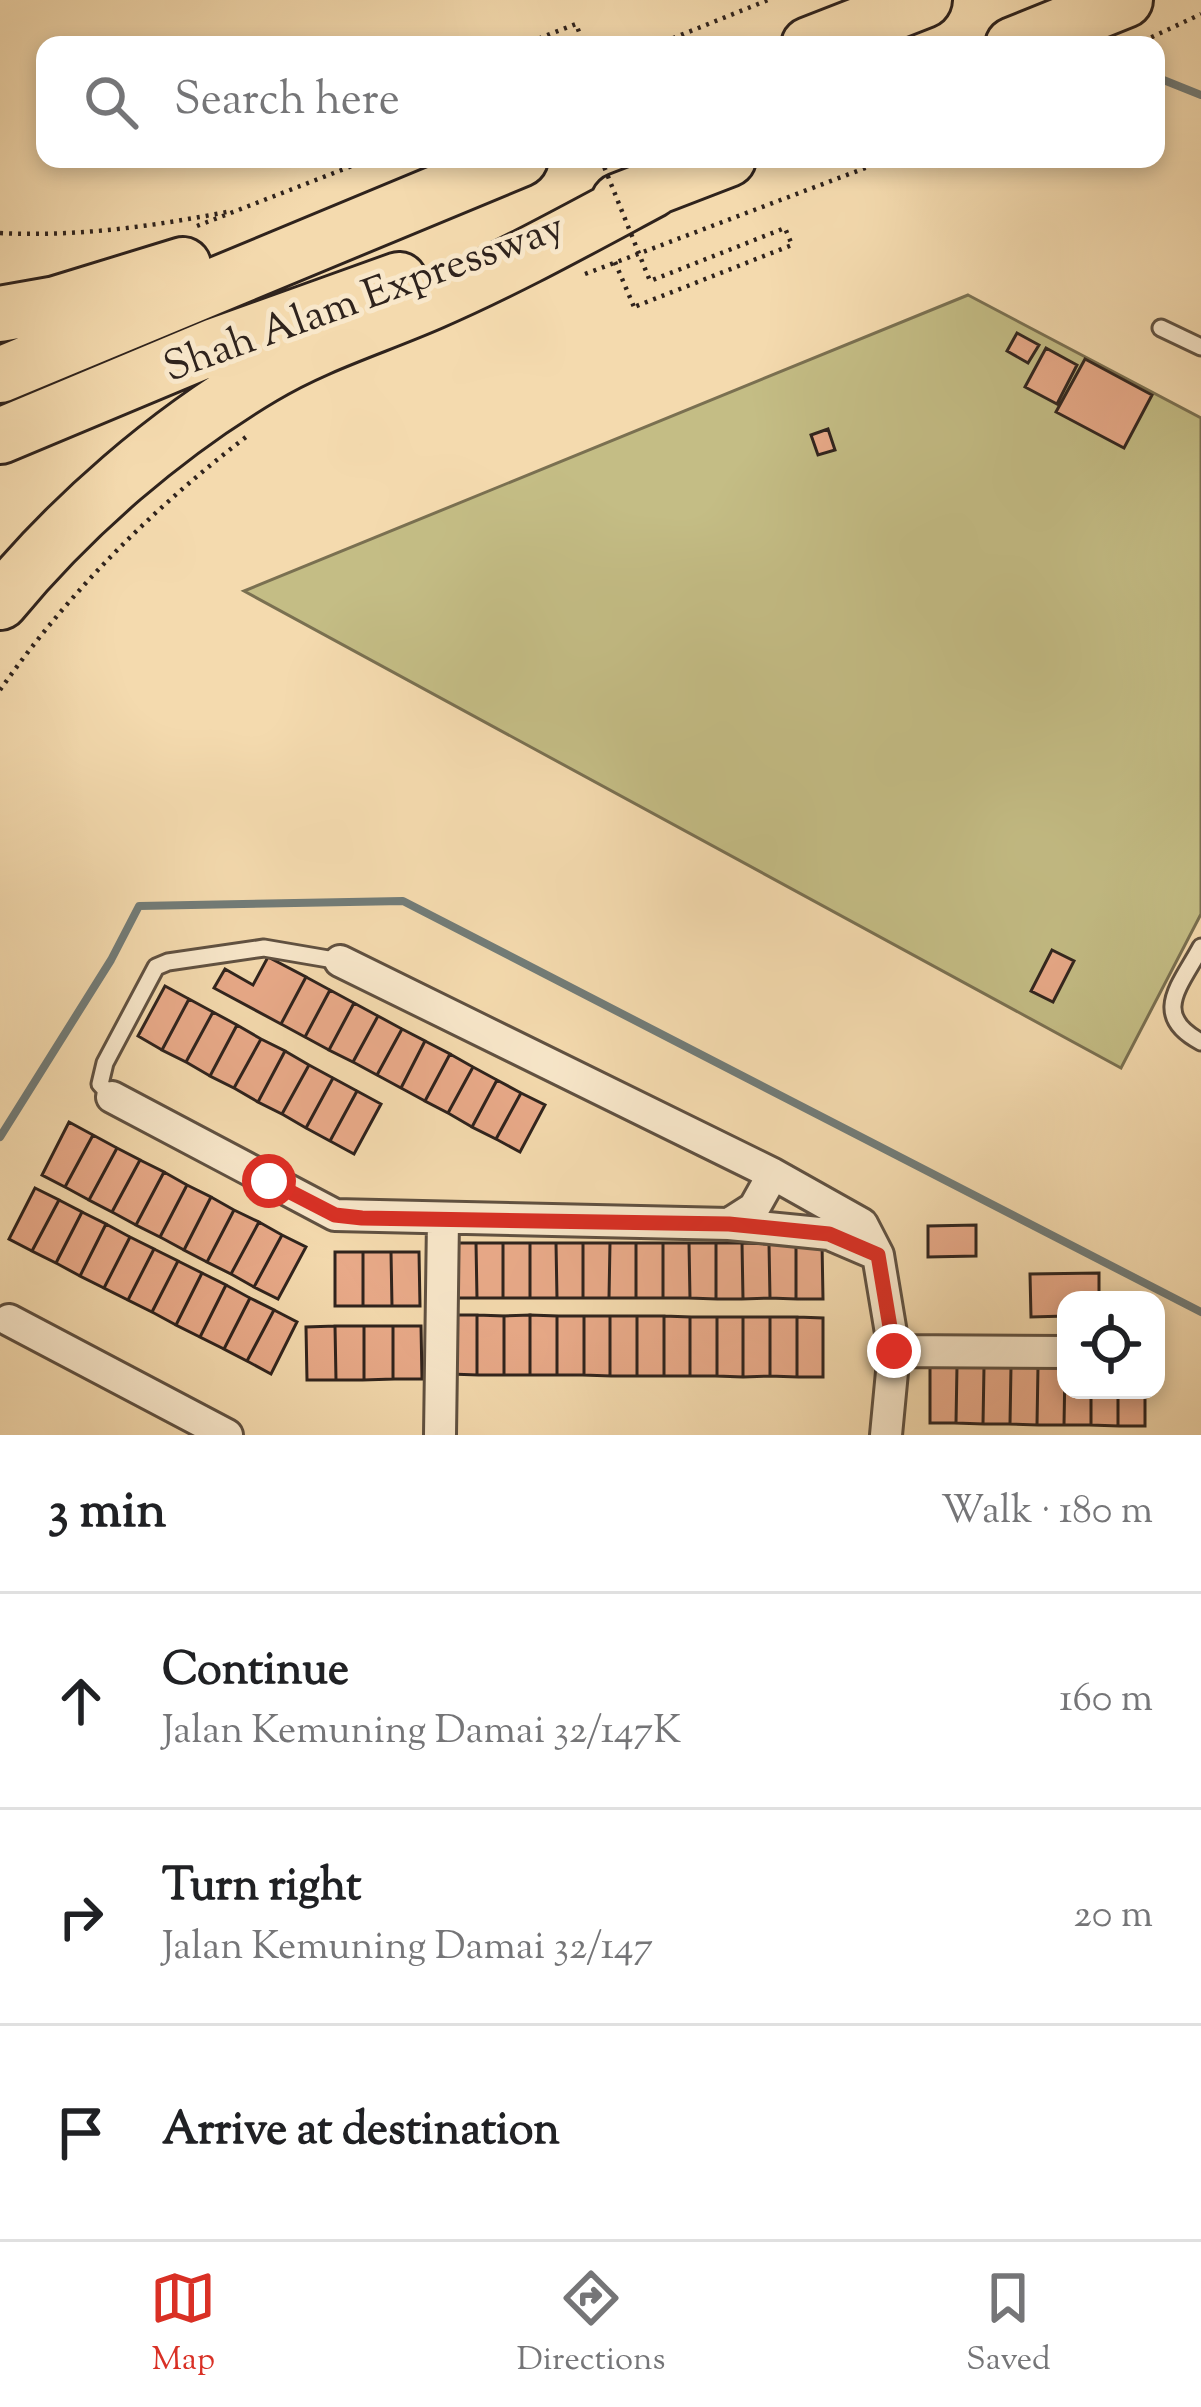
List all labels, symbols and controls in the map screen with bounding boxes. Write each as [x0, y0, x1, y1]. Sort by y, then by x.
search box [36, 36, 1165, 168]
icon: search [78, 69, 144, 135]
text: Search here [174, 70, 400, 135]
street label: Shah Alam Expressway [156, 199, 573, 400]
route start [242, 1154, 296, 1208]
map controls [1057, 1291, 1165, 1399]
button: locate [1057, 1291, 1165, 1399]
route end [867, 1324, 921, 1378]
text: 3 min [48, 1477, 166, 1550]
text: Walk · 180 m [941, 1485, 1153, 1541]
text: Continue [162, 1640, 349, 1705]
icon: ahead [48, 1668, 114, 1734]
text: 160 m [1059, 1673, 1153, 1729]
text: Jalan Kemuning Damai 32/147K [162, 1705, 681, 1761]
text: Turn right [162, 1856, 361, 1921]
icon: right [48, 1884, 114, 1950]
text: 20 m [1074, 1889, 1153, 1945]
text: Jalan Kemuning Damai 32/147 [162, 1921, 653, 1977]
icon: arrive [48, 2100, 114, 2166]
text: Arrive at destination [162, 2100, 560, 2165]
tab: Map [150, 2265, 216, 2385]
tab: Directions [517, 2265, 666, 2385]
tab: Saved [966, 2265, 1051, 2385]

